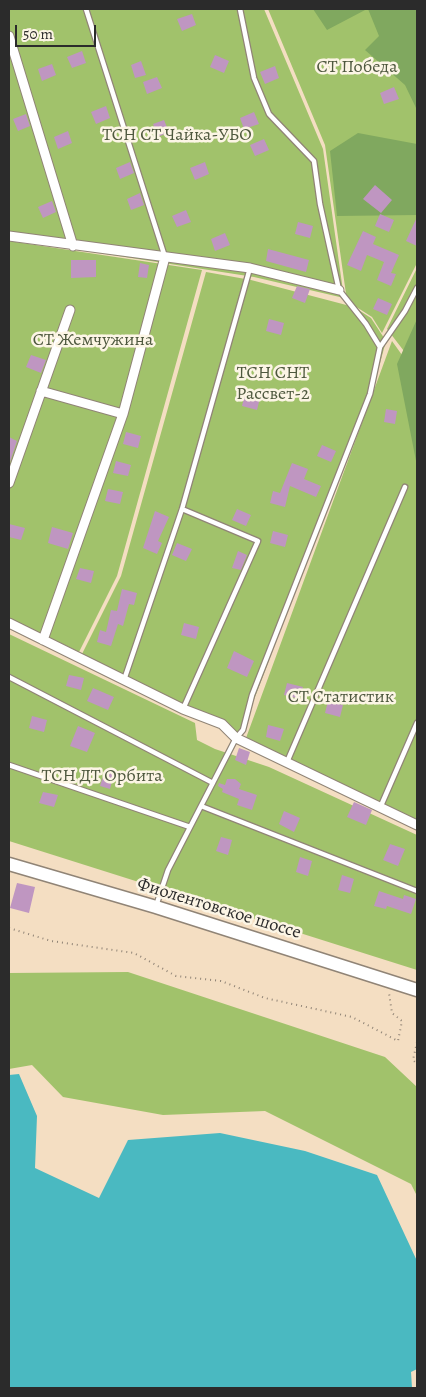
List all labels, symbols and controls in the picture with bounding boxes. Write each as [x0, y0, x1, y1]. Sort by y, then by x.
scale bar [18, 15, 99, 47]
text: 50 m [23, 24, 53, 44]
park label: СТ Победа [317, 57, 397, 79]
park label: ТСН СТ Чайка-УБО [102, 125, 252, 147]
park label: СТ Жемчужина [33, 330, 153, 352]
park label: ТСН СНТ Рассвет-2 [236, 363, 310, 406]
park label: СТ Статистик [288, 687, 394, 709]
park label: ТСН ДТ Орбита [42, 766, 162, 788]
street label: Фиолентовское шоссе [134, 874, 304, 944]

